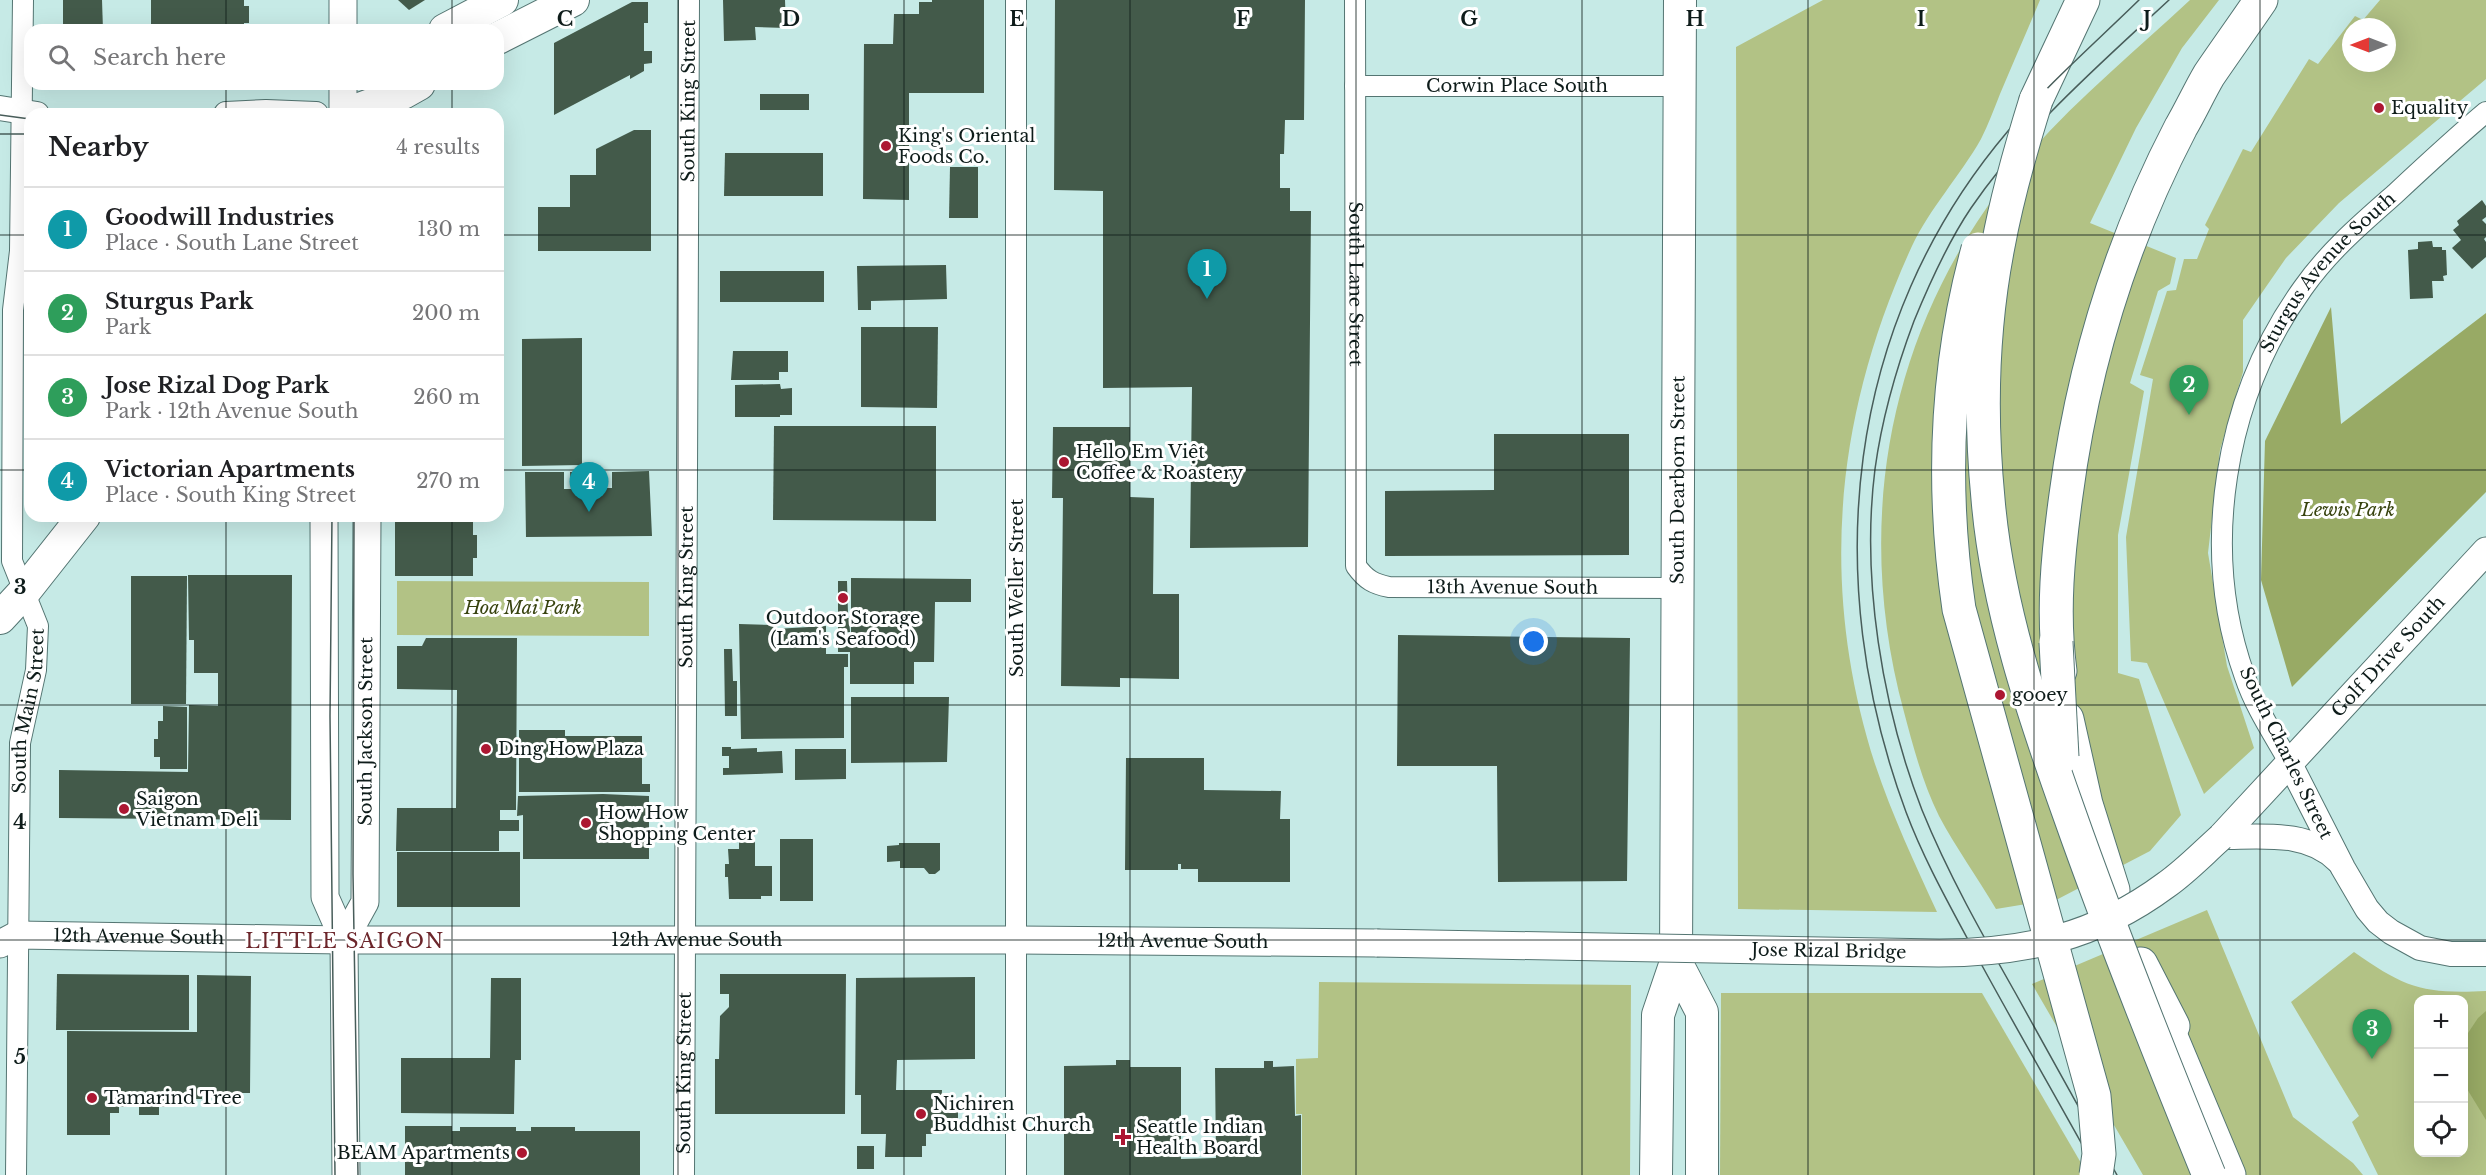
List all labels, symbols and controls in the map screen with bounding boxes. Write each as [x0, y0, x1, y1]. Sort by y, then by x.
text: C [557, 7, 573, 31]
text: D [782, 7, 800, 31]
text: E [1009, 7, 1025, 31]
text: F [1236, 7, 1250, 31]
text: G [1460, 7, 1478, 31]
text: H [1686, 7, 1705, 31]
text: I [1917, 7, 1925, 31]
text: J [2139, 7, 2151, 31]
north arrow [2342, 18, 2396, 72]
street label: South King Street [677, 20, 700, 182]
search box [24, 24, 504, 90]
icon: search [45, 41, 78, 74]
text: Search here [93, 44, 226, 71]
street label: Corwin Place South [1426, 75, 1608, 97]
place label: Equality [2391, 97, 2469, 119]
marker: Equality [2372, 101, 2386, 115]
place label: King's Oriental Foods Co. [898, 125, 1036, 168]
text: Nearby [48, 131, 149, 163]
text: 4 results [396, 135, 480, 159]
marker: King's Oriental Foods Co. [879, 139, 893, 153]
street label: Sturgus Avenue South [2256, 188, 2400, 356]
street label: South Lane Street [1344, 201, 1367, 367]
text: Goodwill Industries [105, 204, 334, 231]
text: 1 [63, 217, 72, 241]
text: 130 m [417, 217, 480, 241]
text: Place · South Lane Street [105, 231, 359, 255]
pin: 1 [1188, 250, 1226, 299]
text: Sturgus Park [105, 288, 253, 315]
text: 2 [61, 301, 74, 325]
text: 200 m [412, 301, 480, 325]
text: Park [105, 315, 151, 339]
pin: 2 [2170, 366, 2208, 415]
text: Jose Rizal Dog Park [105, 372, 329, 399]
street label: South Dearborn Street [1667, 375, 1689, 584]
text: 3 [61, 385, 74, 409]
text: 260 m [413, 385, 480, 409]
text: Park · 12th Avenue South [105, 399, 358, 423]
place label: Hello Em Việt Coffee & Roastery [1076, 441, 1244, 484]
marker: Hello Em Việt Coffee & Roastery [1057, 455, 1071, 469]
text: Victorian Apartments [105, 456, 355, 483]
pin: 4 [570, 462, 608, 512]
text: 4 [61, 469, 74, 493]
text: 270 m [416, 469, 480, 493]
text: Place · South King Street [105, 483, 356, 507]
street label: South Weller Street [1006, 499, 1028, 677]
park label: Lewis Park [2300, 499, 2395, 521]
street label: South King Street [675, 506, 698, 668]
text: 3 [14, 575, 26, 599]
street label: 13th Avenue South [1427, 576, 1598, 599]
marker: Outdoor Storage (Lam's Seafood) [836, 591, 850, 605]
street label: Golf Drive South [2327, 591, 2450, 722]
park label: Hoa Mai Park [463, 597, 582, 619]
place label: Outdoor Storage (Lam's Seafood) [766, 607, 920, 650]
street label: South Main Street [9, 627, 49, 794]
your location [1519, 627, 1548, 656]
street label: South Jackson Street [354, 637, 377, 826]
street label: South Charles Street [2235, 663, 2337, 843]
place label: gooey [2012, 684, 2068, 706]
marker: gooey [1993, 688, 2007, 702]
place label: Ding How Plaza [498, 738, 644, 760]
marker: Ding How Plaza [479, 742, 493, 756]
place label: Saigon Vietnam Deli [135, 788, 258, 831]
marker: Saigon Vietnam Deli [117, 802, 131, 816]
place label: How How Shopping Center [598, 802, 756, 845]
text: 4 [13, 810, 27, 834]
marker: How How Shopping Center [579, 816, 593, 830]
street label: 12th Avenue South [53, 925, 225, 949]
district label: LITTLE SAIGON [245, 929, 445, 953]
street label: 12th Avenue South [611, 929, 782, 951]
street label: 12th Avenue South [1097, 930, 1268, 953]
street label: Jose Rizal Bridge [1749, 939, 1907, 963]
street label: South King Street [673, 992, 696, 1154]
map controls [2414, 995, 2468, 1157]
button: + [2414, 995, 2468, 1049]
pin: 3 [2352, 1010, 2392, 1059]
text: 5 [14, 1045, 26, 1069]
button: − [2414, 1049, 2468, 1103]
place label: Tamarind Tree [104, 1087, 242, 1109]
marker: Tamarind Tree [85, 1091, 99, 1105]
place label: Nichiren Buddhist Church [933, 1093, 1091, 1136]
button: locate [2414, 1103, 2468, 1157]
marker: Nichiren Buddhist Church [914, 1107, 928, 1121]
place label: Seattle Indian Health Board [1136, 1116, 1263, 1159]
marker: Seattle Indian Health Board [1114, 1128, 1132, 1146]
place label: BEAM Apartments [337, 1142, 510, 1164]
marker: BEAM Apartments [515, 1146, 529, 1160]

